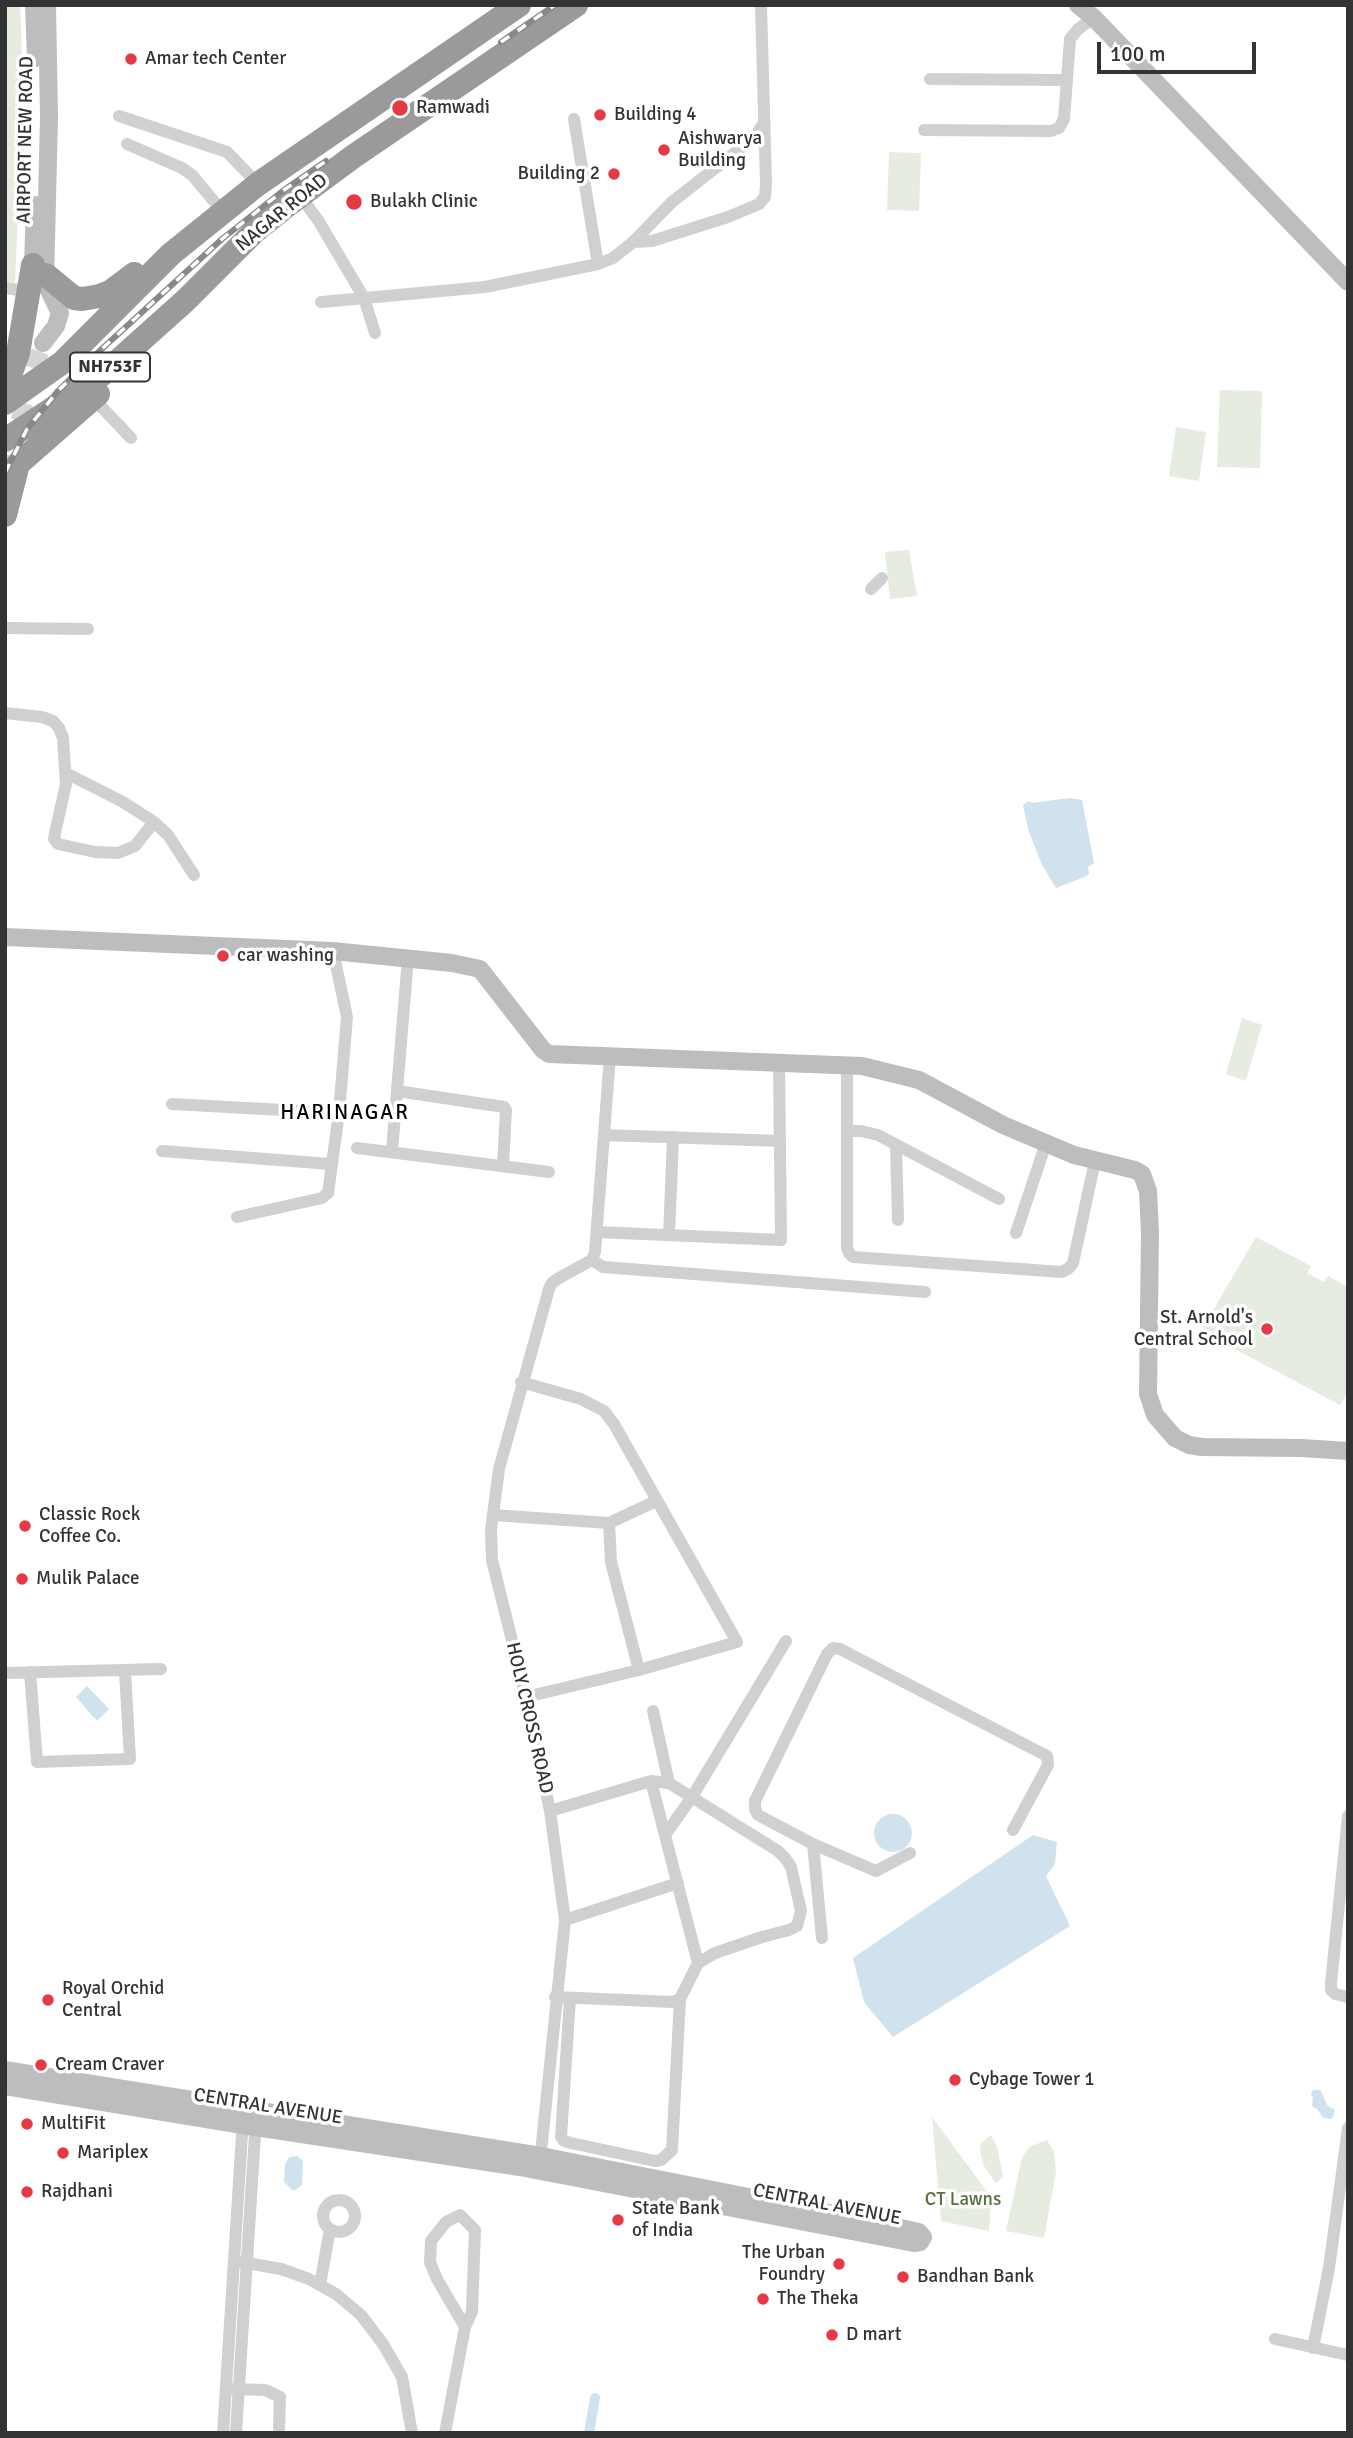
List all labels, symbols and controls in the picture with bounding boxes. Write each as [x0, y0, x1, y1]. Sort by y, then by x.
scale bar [1101, 28, 1260, 72]
text: 100 m [1110, 41, 1165, 67]
place label: Amar tech Center [145, 48, 286, 70]
marker: Amar tech Center [123, 51, 139, 67]
street label: AIRPORT NEW ROAD [13, 56, 39, 224]
place label: Ramwadi [416, 97, 490, 119]
marker: Ramwadi [390, 98, 410, 118]
place label: Building 4 [614, 104, 696, 126]
marker: Building 4 [592, 107, 608, 123]
place label: Aishwarya Building [678, 128, 762, 172]
marker: Aishwarya Building [656, 142, 672, 158]
place label: Building 2 [518, 163, 600, 185]
marker: Building 2 [606, 166, 622, 182]
street label: NAGAR ROAD [232, 169, 332, 257]
place label: Bulakh Clinic [370, 191, 478, 213]
marker: Bulakh Clinic [344, 192, 364, 212]
road number: NH753F [70, 352, 150, 382]
place label: car washing [237, 945, 334, 967]
marker: car washing [215, 948, 231, 964]
district label: HARINAGAR [281, 1100, 409, 1126]
place label: St. Arnold's Central School [1134, 1307, 1253, 1351]
marker: St. Arnold's Central School [1259, 1321, 1275, 1337]
place label: Classic Rock Coffee Co. [39, 1504, 140, 1548]
marker: Classic Rock Coffee Co. [17, 1518, 33, 1534]
place label: Mulik Palace [36, 1568, 140, 1590]
marker: Mulik Palace [14, 1571, 30, 1587]
street label: HOLY CROSS ROAD [500, 1640, 558, 1796]
place label: Royal Orchid Central [62, 1978, 164, 2022]
marker: Royal Orchid Central [40, 1992, 56, 2008]
place label: Cream Craver [55, 2054, 164, 2076]
marker: Cream Craver [33, 2057, 49, 2073]
place label: Cybage Tower 1 [969, 2069, 1095, 2091]
marker: Cybage Tower 1 [947, 2072, 963, 2088]
street label: CENTRAL AVENUE [192, 2084, 344, 2130]
place label: MultiFit [41, 2113, 106, 2135]
marker: MultiFit [19, 2116, 35, 2132]
place label: Mariplex [77, 2142, 148, 2164]
marker: Mariplex [55, 2145, 71, 2161]
street label: CENTRAL AVENUE [751, 2179, 903, 2231]
place label: Rajdhani [41, 2181, 113, 2203]
marker: Rajdhani [19, 2184, 35, 2200]
park label: CT Lawns [925, 2189, 1001, 2211]
place label: State Bank of India [632, 2198, 720, 2242]
marker: State Bank of India [610, 2212, 626, 2228]
place label: The Urban Foundry [742, 2242, 825, 2286]
marker: The Urban Foundry [831, 2256, 847, 2272]
place label: Bandhan Bank [917, 2266, 1034, 2288]
marker: Bandhan Bank [895, 2269, 911, 2285]
place label: The Theka [777, 2288, 859, 2310]
marker: The Theka [755, 2291, 771, 2307]
place label: D mart [846, 2324, 901, 2346]
marker: D mart [824, 2327, 840, 2343]

